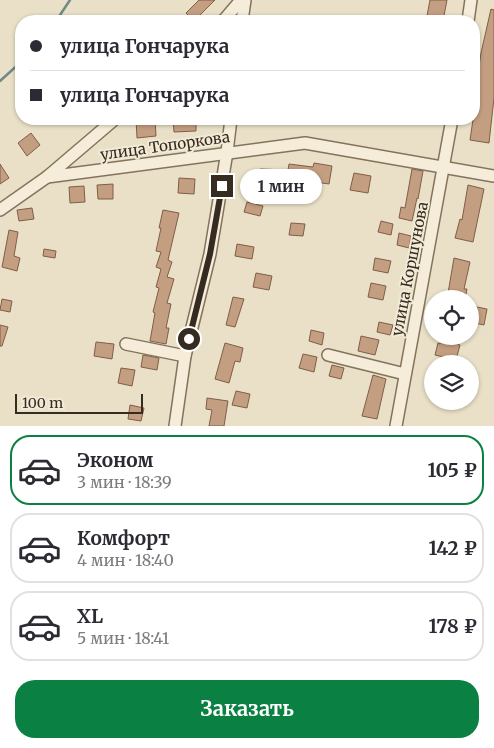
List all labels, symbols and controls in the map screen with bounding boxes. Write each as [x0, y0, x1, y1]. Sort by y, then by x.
text: улица Гончарука [60, 34, 229, 58]
text: улица Гончарука [60, 83, 229, 107]
street label: улица Топоркова [99, 127, 231, 164]
callout: 1 мин [240, 168, 322, 204]
route end [211, 175, 233, 197]
text: 1 мин [257, 176, 305, 196]
street label: улица Коршунова [387, 200, 432, 338]
map controls [424, 290, 479, 410]
button: locate [424, 290, 479, 345]
route start [178, 328, 200, 350]
button: layers [424, 355, 479, 410]
scale bar [15, 390, 142, 414]
text: 100 m [22, 394, 63, 412]
icon: car [17, 448, 62, 493]
text: Эконом [77, 448, 153, 472]
text: 105 ₽ [427, 458, 477, 482]
text: 3 мин · 18:39 [77, 472, 172, 492]
icon: car [17, 526, 62, 571]
text: Комфорт [77, 526, 170, 550]
text: 142 ₽ [429, 536, 477, 560]
text: 4 мин · 18:40 [77, 550, 174, 570]
icon: car [17, 604, 62, 649]
text: XL [77, 604, 103, 628]
text: 178 ₽ [429, 614, 477, 638]
text: 5 мин · 18:41 [77, 628, 169, 648]
button: Заказать [15, 680, 479, 738]

